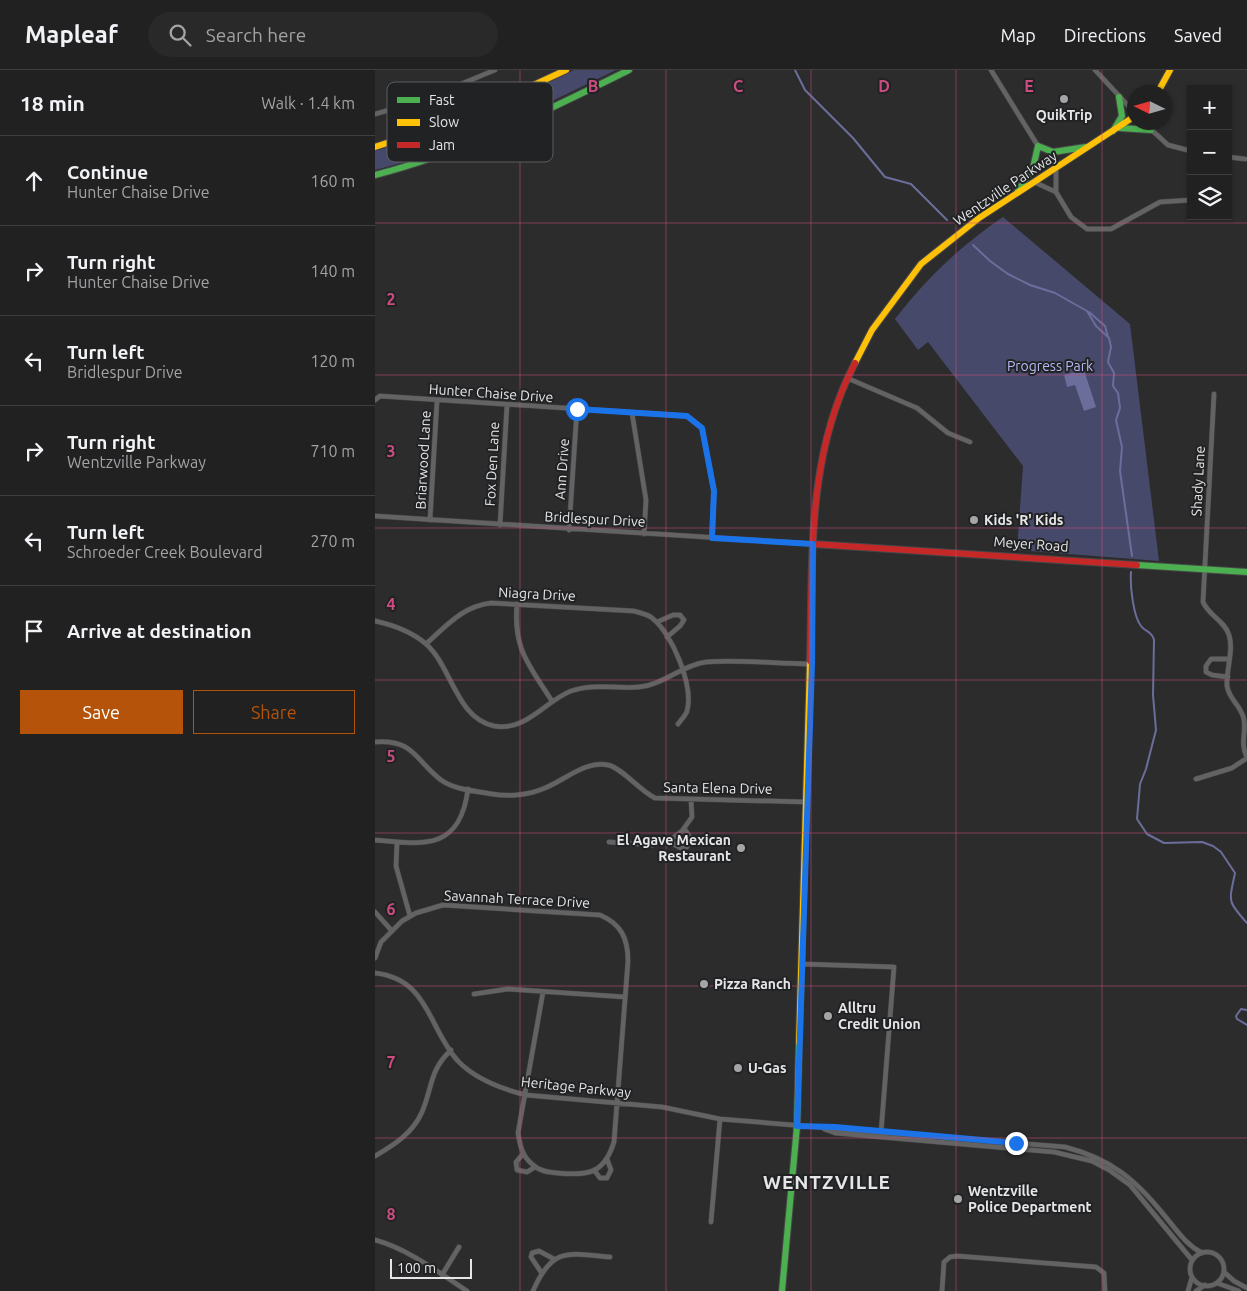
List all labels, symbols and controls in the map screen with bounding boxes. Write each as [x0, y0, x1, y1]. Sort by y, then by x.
search box [148, 12, 498, 57]
text: Mapleaf [25, 21, 118, 48]
icon: search [166, 21, 194, 49]
text: Search here [206, 24, 306, 46]
text: Map [1000, 25, 1036, 45]
text: Directions [1064, 25, 1146, 45]
text: Saved [1174, 25, 1222, 45]
text: B [588, 77, 598, 95]
text: C [733, 77, 743, 95]
text: D [878, 77, 890, 95]
text: E [1024, 77, 1034, 95]
legend [387, 82, 553, 162]
north arrow [1127, 85, 1172, 130]
map controls [1187, 85, 1232, 220]
button: + [1187, 85, 1232, 130]
text: 18 min [20, 91, 85, 115]
text: Fast [429, 92, 455, 108]
marker: QuikTrip [1058, 93, 1070, 105]
text: Walk · 1.4 km [261, 94, 355, 112]
place label: QuikTrip [1036, 107, 1092, 123]
text: Slow [429, 114, 459, 130]
button: − [1187, 130, 1232, 175]
text: Jam [429, 137, 455, 153]
street label: Wentzville Parkway [950, 147, 1060, 229]
text: Continue [67, 161, 148, 183]
icon: ahead [20, 167, 48, 195]
text: 160 m [310, 172, 355, 190]
button: layers [1187, 175, 1232, 220]
text: Hunter Chaise Drive [67, 183, 210, 201]
text: Turn right [67, 251, 155, 273]
icon: right [20, 257, 48, 285]
text: 140 m [310, 262, 355, 280]
text: Hunter Chaise Drive [67, 273, 210, 291]
text: 2 [386, 290, 396, 308]
text: Turn left [67, 341, 145, 363]
icon: left [20, 347, 48, 375]
text: 120 m [310, 352, 355, 370]
park label: Progress Park [1007, 358, 1093, 374]
text: Bridlespur Drive [67, 363, 183, 381]
street label: Hunter Chaise Drive [428, 381, 554, 405]
route start [566, 398, 589, 421]
street label: Briarwood Lane [412, 410, 434, 510]
street label: Fox Den Lane [482, 421, 502, 507]
text: Turn right [67, 431, 155, 453]
icon: right [20, 437, 48, 465]
street label: Ann Drive [552, 438, 572, 500]
text: 710 m [310, 442, 355, 460]
text: 3 [386, 442, 396, 460]
street label: Shady Lane [1188, 445, 1208, 517]
text: Wentzville Parkway [67, 453, 206, 471]
street label: Bridlespur Drive [544, 508, 646, 530]
place label: Kids 'R' Kids [984, 512, 1064, 528]
marker: Kids 'R' Kids [968, 514, 980, 526]
text: Turn left [67, 521, 145, 543]
icon: left [20, 527, 48, 555]
text: 270 m [310, 532, 355, 550]
street label: Meyer Road [993, 533, 1069, 555]
text: Schroeder Creek Boulevard [67, 543, 263, 561]
street label: Niagra Drive [498, 584, 576, 604]
text: 4 [386, 595, 396, 613]
icon: arrive [20, 617, 48, 645]
text: Arrive at destination [67, 620, 252, 642]
button: Save [20, 690, 183, 734]
button: Share [193, 690, 355, 734]
text: 5 [386, 747, 396, 765]
street label: Santa Elena Drive [663, 779, 773, 797]
place label: El Agave Mexican Restaurant [617, 832, 731, 864]
marker: El Agave Mexican Restaurant [735, 842, 747, 854]
street label: Savannah Terrace Drive [444, 887, 590, 911]
text: 6 [386, 900, 396, 918]
place label: Pizza Ranch [714, 976, 791, 992]
marker: Pizza Ranch [698, 978, 710, 990]
place label: Alltru Credit Union [838, 1000, 921, 1032]
marker: Alltru Credit Union [822, 1010, 834, 1022]
text: 7 [386, 1053, 396, 1071]
place label: U-Gas [748, 1060, 787, 1076]
marker: U-Gas [732, 1062, 744, 1074]
street label: Heritage Parkway [520, 1073, 632, 1101]
route end [1005, 1132, 1028, 1155]
district label: WENTZVILLE [763, 1171, 891, 1193]
place label: Wentzville Police Department [968, 1183, 1092, 1215]
marker: Wentzville Police Department [952, 1193, 964, 1205]
text: 8 [386, 1205, 396, 1223]
scale bar [390, 1256, 473, 1279]
text: 100 m [397, 1260, 436, 1276]

